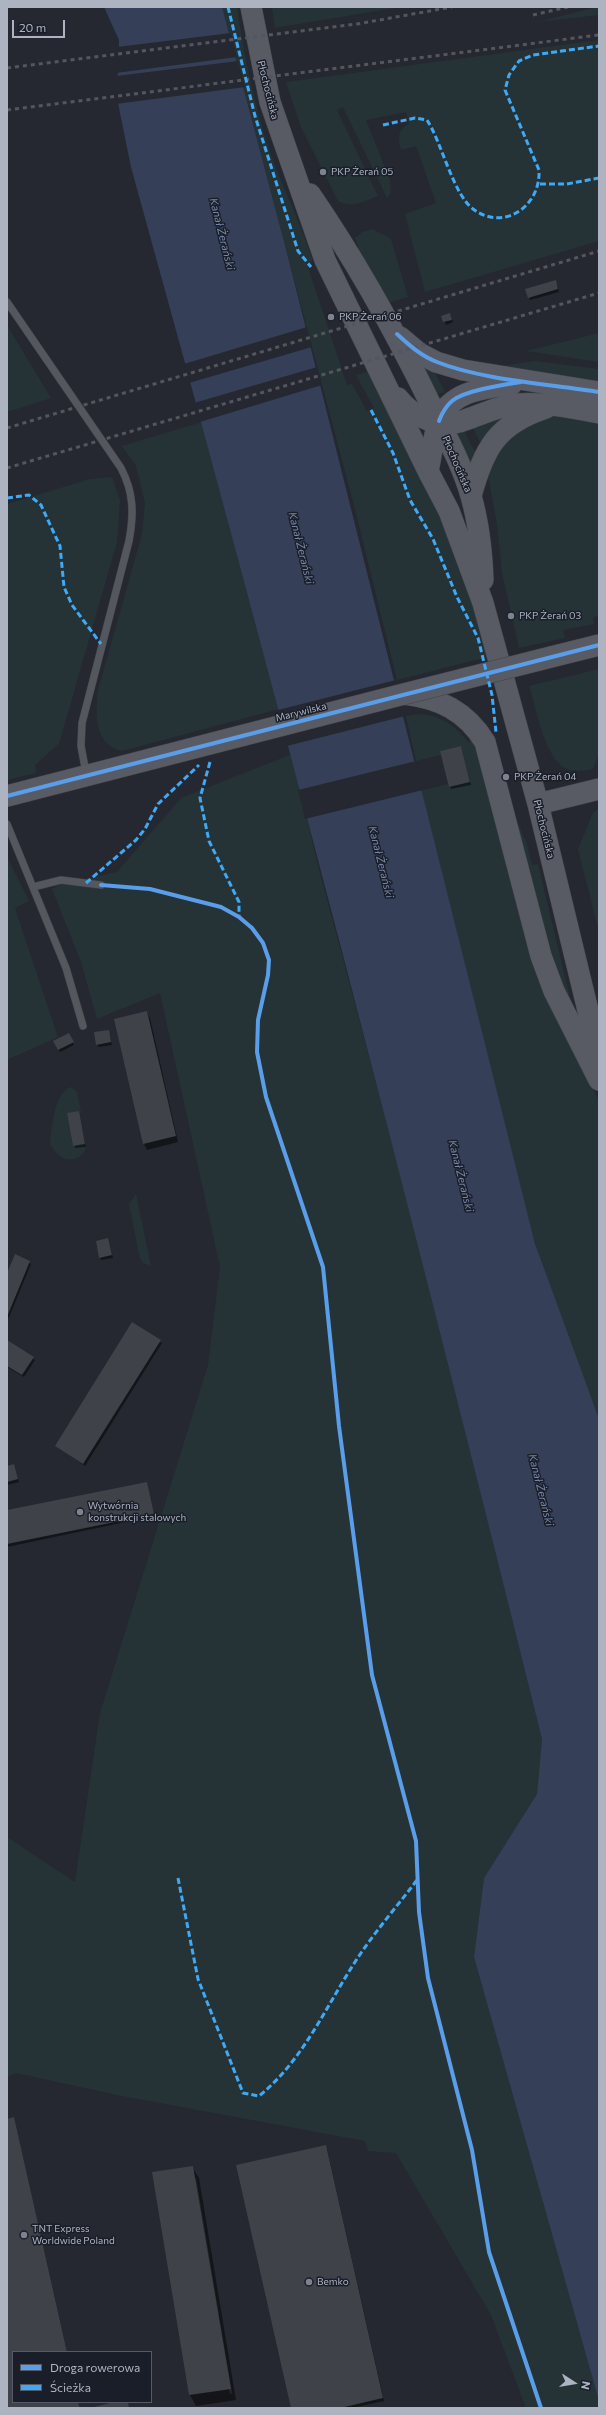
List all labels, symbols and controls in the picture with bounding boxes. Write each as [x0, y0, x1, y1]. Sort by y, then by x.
scale bar [14, 12, 67, 38]
text: 20 m [19, 20, 46, 34]
street label: Płochocińska [255, 59, 281, 121]
place label: PKP Żerań 05 [331, 166, 393, 178]
marker: PKP Żerań 05 [318, 167, 328, 177]
water label: Kanał Żerański [207, 197, 237, 271]
place label: PKP Żerań 06 [339, 311, 402, 323]
marker: PKP Żerań 06 [326, 312, 336, 322]
street label: Płochocińska [440, 434, 474, 494]
water label: Kanał Żerański [286, 511, 316, 585]
place label: PKP Żerań 03 [519, 610, 581, 622]
marker: PKP Żerań 03 [506, 611, 516, 621]
street label: Marywilska [274, 700, 328, 724]
place label: PKP Żerań 04 [514, 771, 576, 783]
marker: PKP Żerań 04 [501, 772, 511, 782]
street label: Płochocińska [531, 798, 557, 860]
water label: Kanał Żerański [366, 825, 396, 899]
water label: Kanał Żerański [446, 1139, 476, 1213]
water label: Kanał Żerański [526, 1453, 556, 1527]
place label: Wytwórnia konstrukcji stalowych [88, 1500, 186, 1524]
marker: Wytwórnia konstrukcji stalowych [75, 1507, 85, 1517]
place label: TNT Express Worldwide Poland [32, 2223, 115, 2246]
marker: TNT Express Worldwide Poland [19, 2230, 29, 2240]
place label: Bemko [317, 2276, 349, 2288]
marker: Bemko [304, 2277, 314, 2287]
legend [12, 2351, 152, 2403]
text: Droga rowerowa [50, 2360, 140, 2374]
north arrow [554, 2363, 594, 2403]
text: Ścieżka [50, 2380, 91, 2394]
text: N [579, 2380, 593, 2391]

